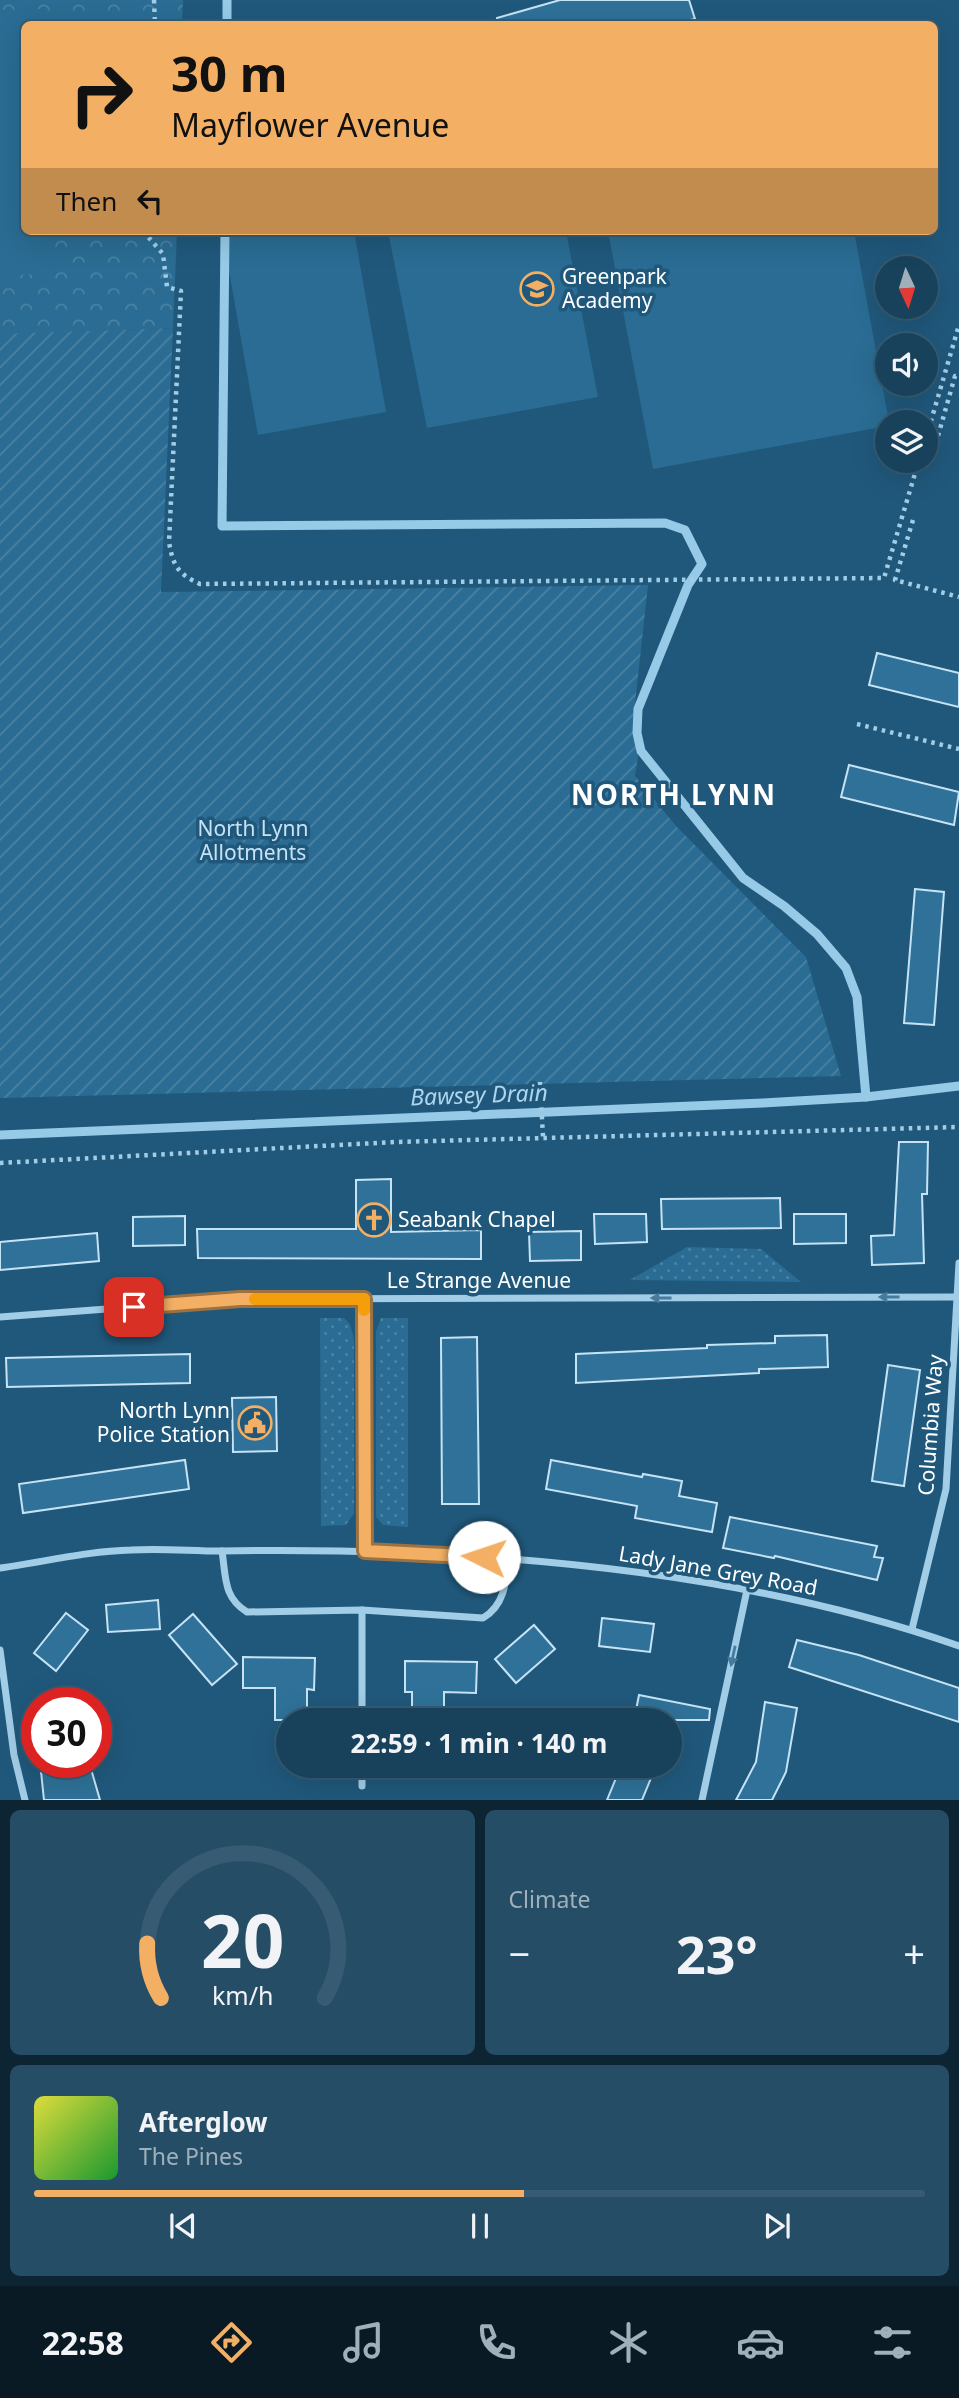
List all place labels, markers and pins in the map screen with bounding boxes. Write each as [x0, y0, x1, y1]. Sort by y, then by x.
place label: Greenpark Academy [562, 262, 668, 314]
school or university icon: Greenpark Academy [518, 270, 556, 308]
church icon: Seabank Chapel [355, 1201, 393, 1239]
place label: Seabank Chapel [398, 1205, 556, 1233]
pin [104, 1277, 164, 1337]
place label: North Lynn Police Station [97, 1396, 230, 1448]
public building icon: North Lynn Police Station [236, 1404, 274, 1442]

